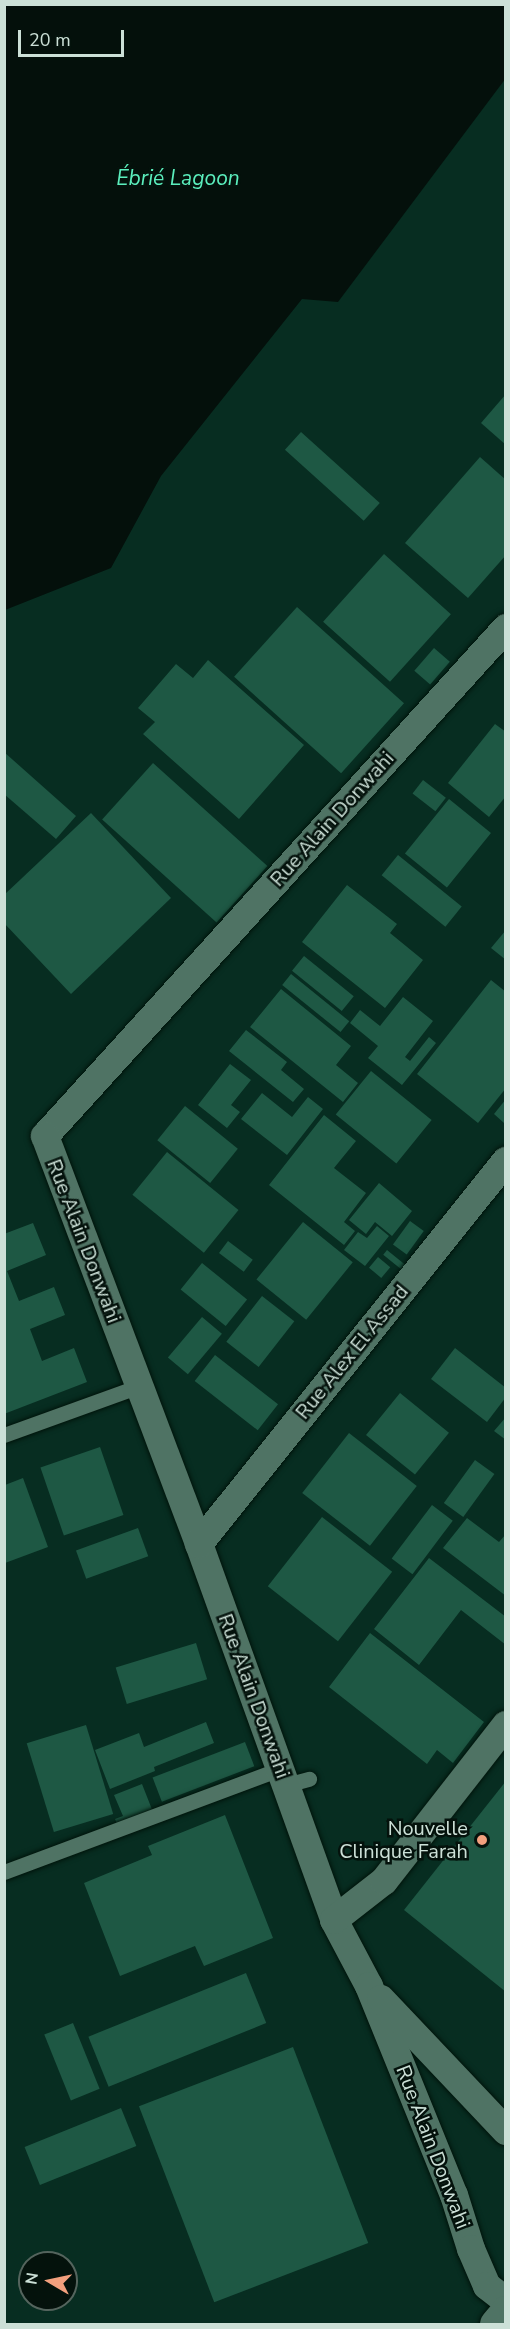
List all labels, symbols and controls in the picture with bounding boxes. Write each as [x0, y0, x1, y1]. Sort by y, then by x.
scale bar [21, 18, 128, 56]
text: 20 m [29, 28, 71, 52]
water label: Ébrié Lagoon [116, 165, 240, 191]
street label: Rue Alain Donwahi [265, 747, 399, 891]
street label: Rue Alain Donwahi [42, 1156, 126, 1326]
street label: Rue Alex El Assad [291, 1280, 413, 1424]
street label: Rue Alain Donwahi [213, 1611, 295, 1781]
place label: Nouvelle Clinique Farah [339, 1816, 468, 1863]
marker: Nouvelle Clinique Farah [473, 1831, 491, 1849]
street label: Rue Alain Donwahi [391, 2062, 475, 2232]
north arrow [18, 2251, 78, 2311]
text: N [20, 2271, 44, 2286]

